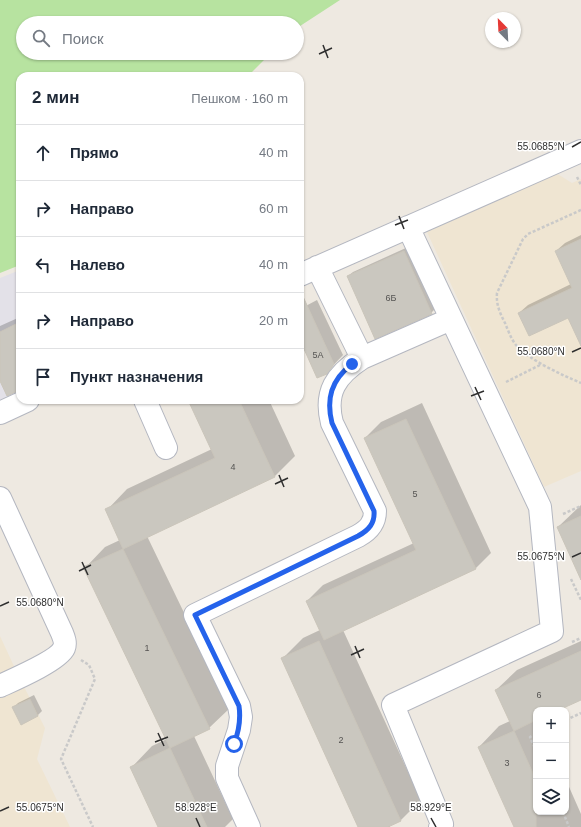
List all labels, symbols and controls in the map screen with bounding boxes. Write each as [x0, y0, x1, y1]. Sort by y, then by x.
north arrow [485, 12, 521, 48]
search box [16, 16, 304, 60]
icon: search [30, 27, 52, 49]
text: Поиск [62, 30, 104, 47]
text: 2 мин [32, 88, 79, 107]
text: Пешком · 160 m [191, 91, 288, 106]
text: 55.0685°N [517, 141, 565, 152]
icon: ahead [32, 142, 54, 164]
text: Прямо [70, 144, 119, 161]
text: 40 m [259, 145, 288, 160]
icon: right [32, 198, 54, 220]
text: Направо [70, 200, 134, 217]
text: 60 m [259, 201, 288, 216]
icon: left [32, 254, 54, 276]
text: Налево [70, 256, 125, 273]
text: 40 m [259, 257, 288, 272]
house number: 6Б [386, 293, 397, 303]
icon: right [32, 310, 54, 332]
text: Направо [70, 312, 134, 329]
text: 20 m [259, 313, 288, 328]
text: 55.0680°N [517, 346, 565, 357]
house number: 5А [312, 350, 324, 360]
route end [343, 355, 361, 373]
icon: arrive [32, 366, 54, 388]
text: Пункт назначения [70, 368, 203, 385]
house number: 4 [230, 462, 236, 472]
house number: 5 [412, 489, 418, 499]
text: 55.0675°N [517, 551, 565, 562]
text: 55.0680°N [16, 597, 64, 608]
house number: 1 [144, 643, 150, 653]
house number: 6 [536, 690, 542, 700]
map controls [533, 707, 569, 815]
button: + [533, 707, 569, 743]
route start [225, 735, 243, 753]
house number: 2 [338, 735, 344, 745]
button: − [533, 743, 569, 779]
house number: 3 [504, 758, 510, 768]
button: layers [533, 779, 569, 815]
text: 55.0675°N [16, 802, 64, 813]
text: 58.928°E [175, 802, 217, 813]
text: 58.929°E [410, 802, 452, 813]

